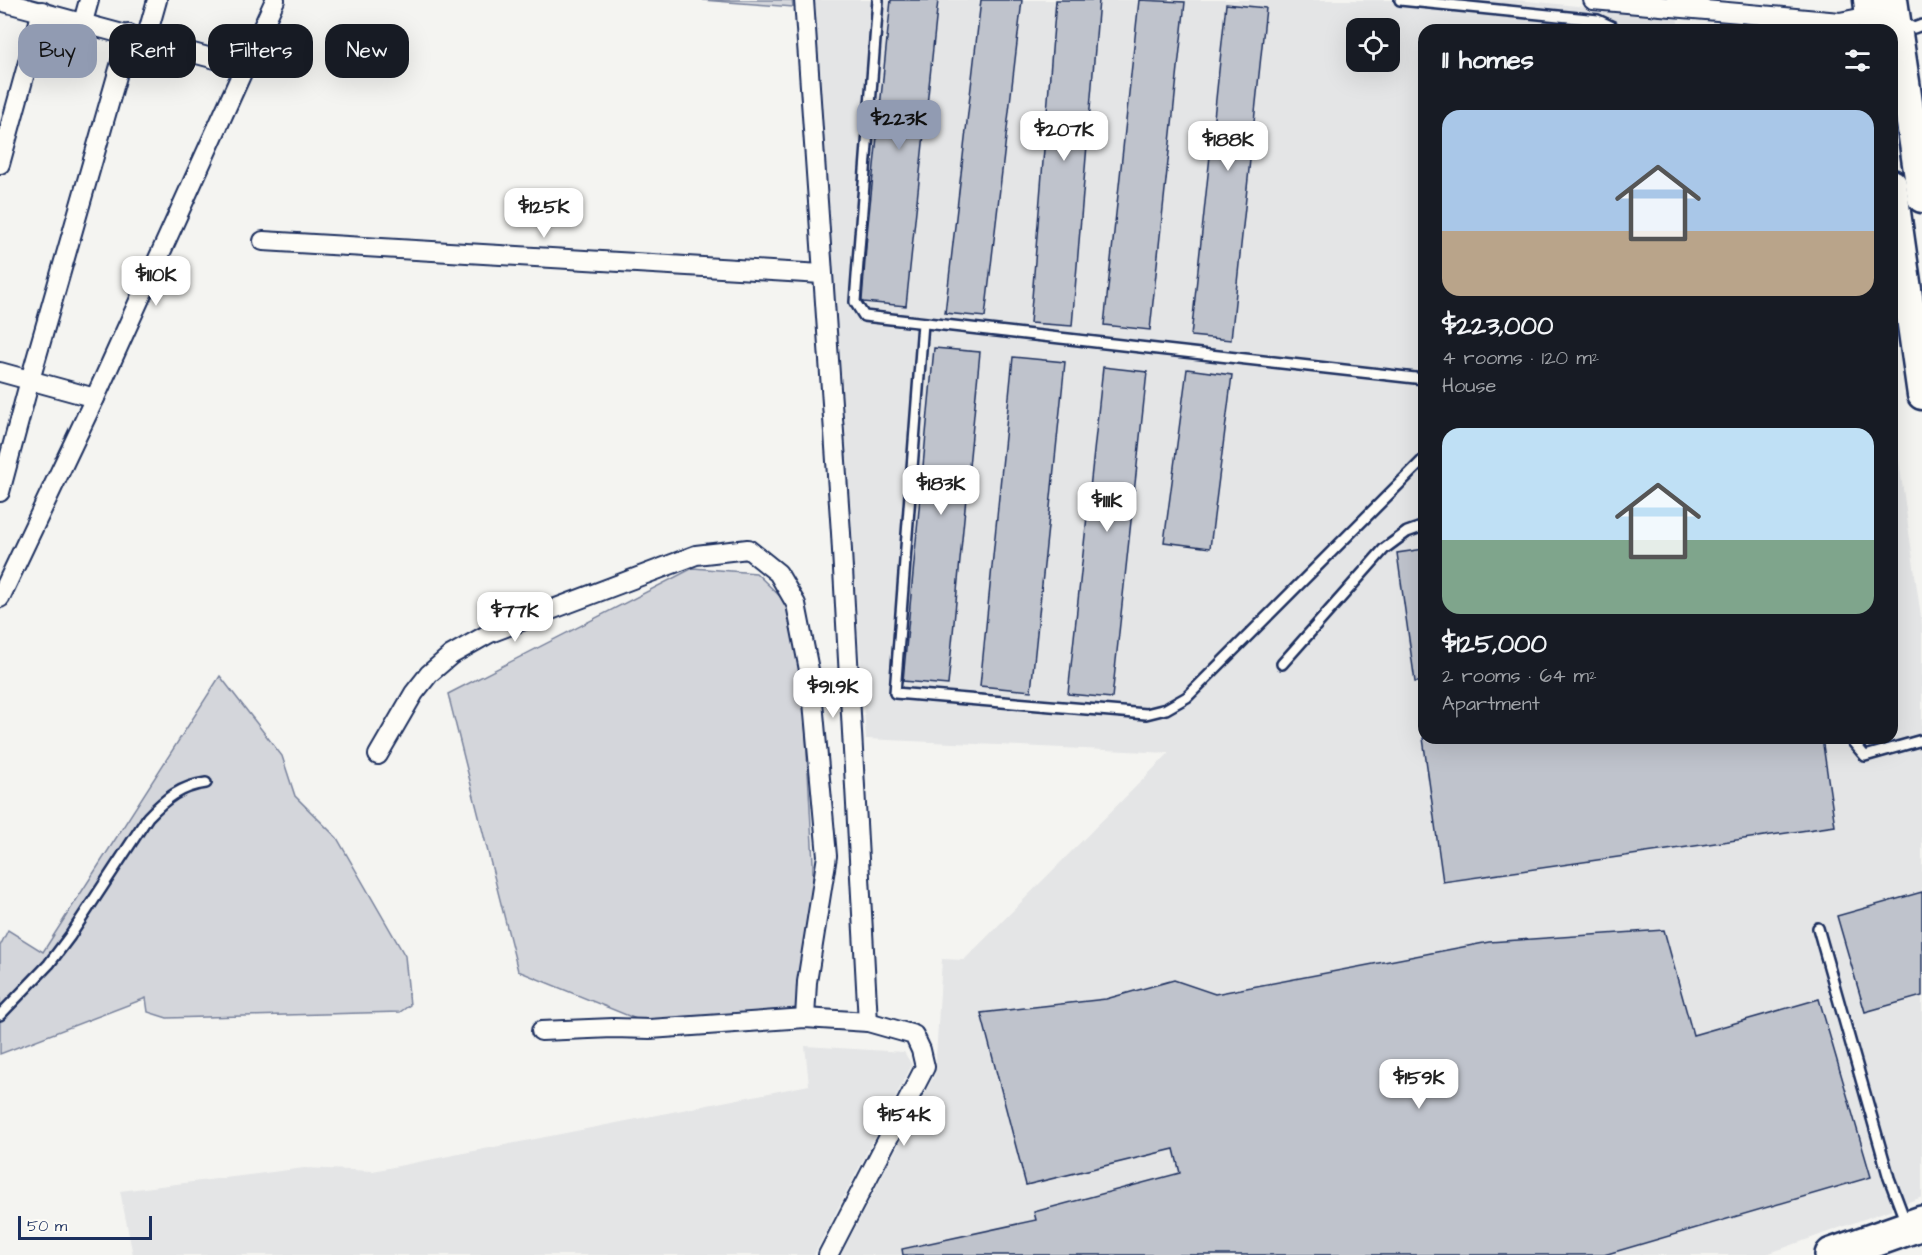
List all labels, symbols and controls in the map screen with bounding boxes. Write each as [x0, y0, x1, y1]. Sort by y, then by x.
map controls [1346, 18, 1400, 72]
button: locate [1346, 18, 1400, 72]
chip: Buy [18, 24, 97, 78]
chip: Rent [109, 24, 196, 78]
chip: Filters [208, 24, 313, 78]
chip: New [325, 24, 409, 78]
text: 11 homes [1442, 42, 1534, 78]
icon: filters [1841, 44, 1874, 77]
pin: $223K [857, 100, 941, 151]
text: $223K [871, 105, 927, 133]
pin: $207K [1022, 111, 1106, 162]
text: $207K [1034, 116, 1094, 144]
pin: $188K [1186, 121, 1270, 172]
text: $188K [1202, 126, 1254, 154]
icon: home [1604, 149, 1712, 257]
pin: $125K [502, 188, 586, 239]
text: $125K [518, 193, 570, 221]
pin: $110K [114, 256, 198, 307]
text: $110K [136, 261, 176, 289]
text: $223,000 [1442, 308, 1553, 344]
text: 4 rooms · 120 m² [1442, 344, 1599, 372]
text: House [1442, 372, 1496, 400]
pin: $183K [899, 465, 983, 516]
icon: home [1604, 467, 1712, 575]
text: $183K [917, 470, 965, 498]
pin: $111K [1065, 482, 1149, 533]
text: $111K [1092, 487, 1122, 515]
pin: $77K [479, 592, 551, 643]
text: $77K [491, 597, 539, 625]
text: $125,000 [1442, 626, 1547, 662]
text: 2 rooms · 64 m² [1442, 662, 1597, 690]
pin: $91.9K [784, 668, 882, 719]
text: $91.9K [807, 673, 859, 701]
text: Apartment [1442, 690, 1540, 718]
pin: $159K [1377, 1059, 1461, 1110]
text: $159K [1393, 1064, 1445, 1092]
pin: $154K [862, 1096, 946, 1147]
text: $154K [877, 1101, 931, 1129]
scale bar [18, 1213, 152, 1240]
text: 50 m [27, 1215, 67, 1237]

